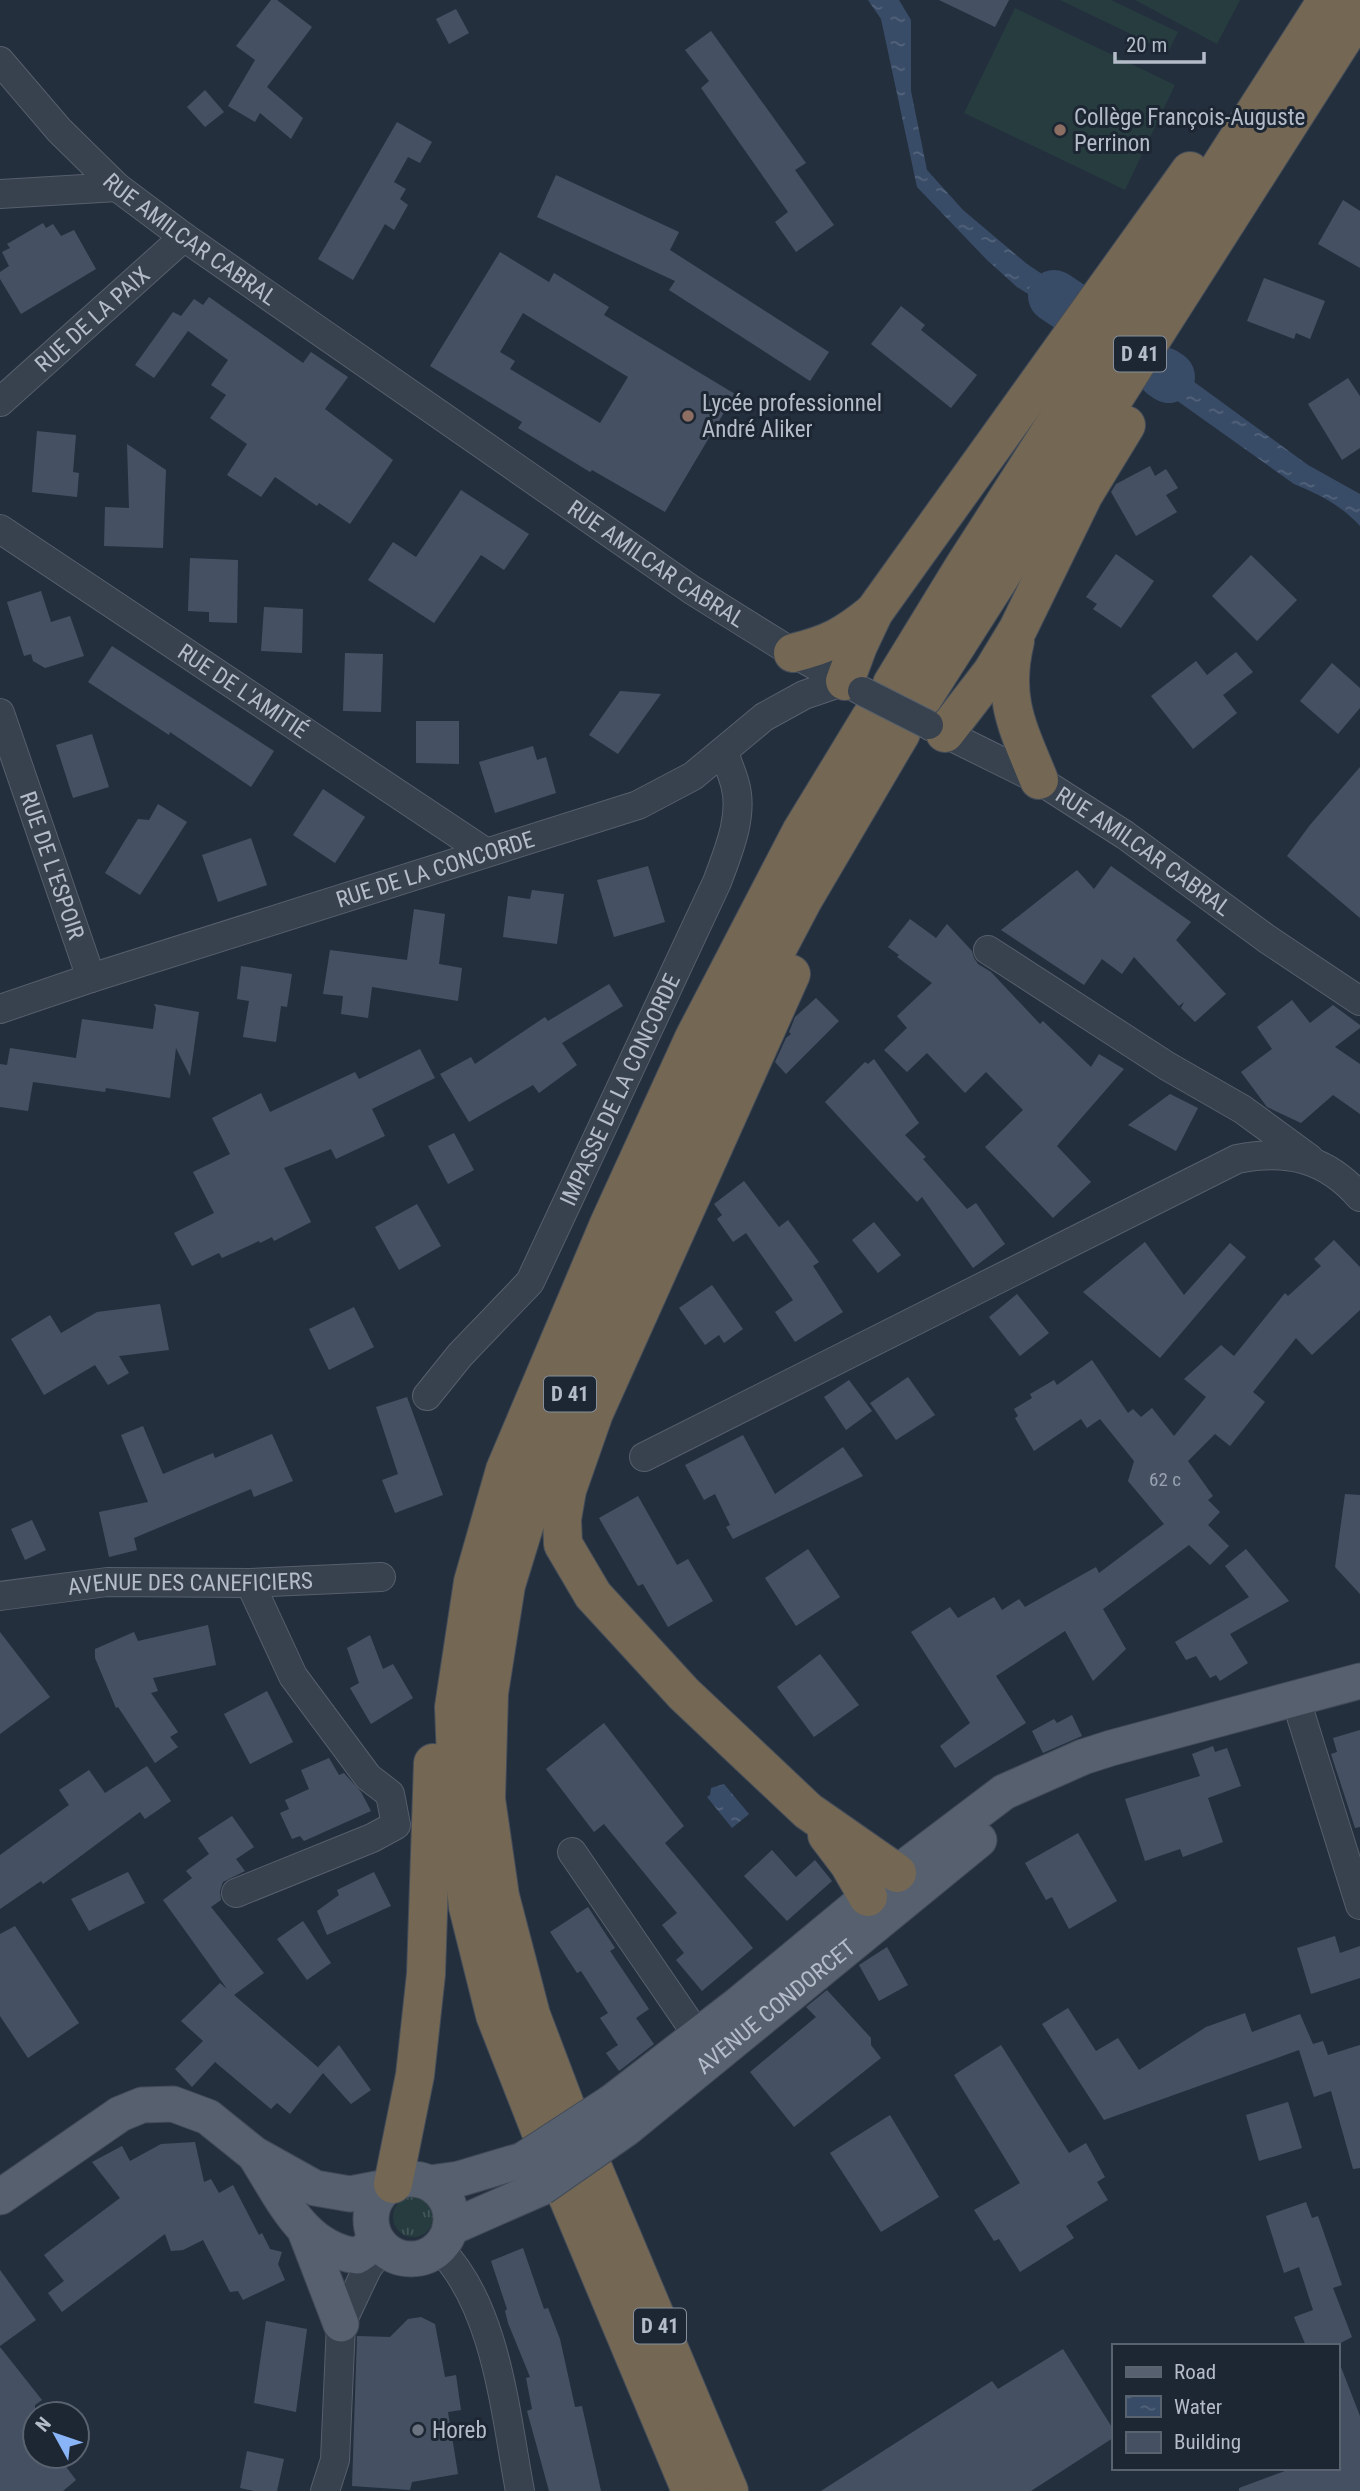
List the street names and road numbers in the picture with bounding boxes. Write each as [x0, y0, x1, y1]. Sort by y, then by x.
street label: RUE AMILCAR CABRAL [97, 168, 282, 311]
street label: RUE DE LA PAIX [30, 261, 155, 378]
road number: D 41 [1114, 336, 1166, 372]
street label: RUE AMILCAR CABRAL [562, 495, 749, 633]
street label: RUE DE L'AMITIÉ [173, 638, 313, 744]
street label: RUE AMILCAR CABRAL [1050, 781, 1236, 922]
street label: RUE DE L'ESPOIR [14, 788, 90, 943]
street label: RUE DE LA CONCORDE [333, 826, 538, 914]
street label: IMPASSE DE LA CONCORDE [555, 970, 686, 1210]
road number: D 41 [544, 1376, 596, 1412]
street label: AVENUE DES CANEFICIERS [66, 1567, 313, 1601]
street label: AVENUE CONDORCET [691, 1934, 861, 2080]
road number: D 41 [634, 2308, 686, 2344]

